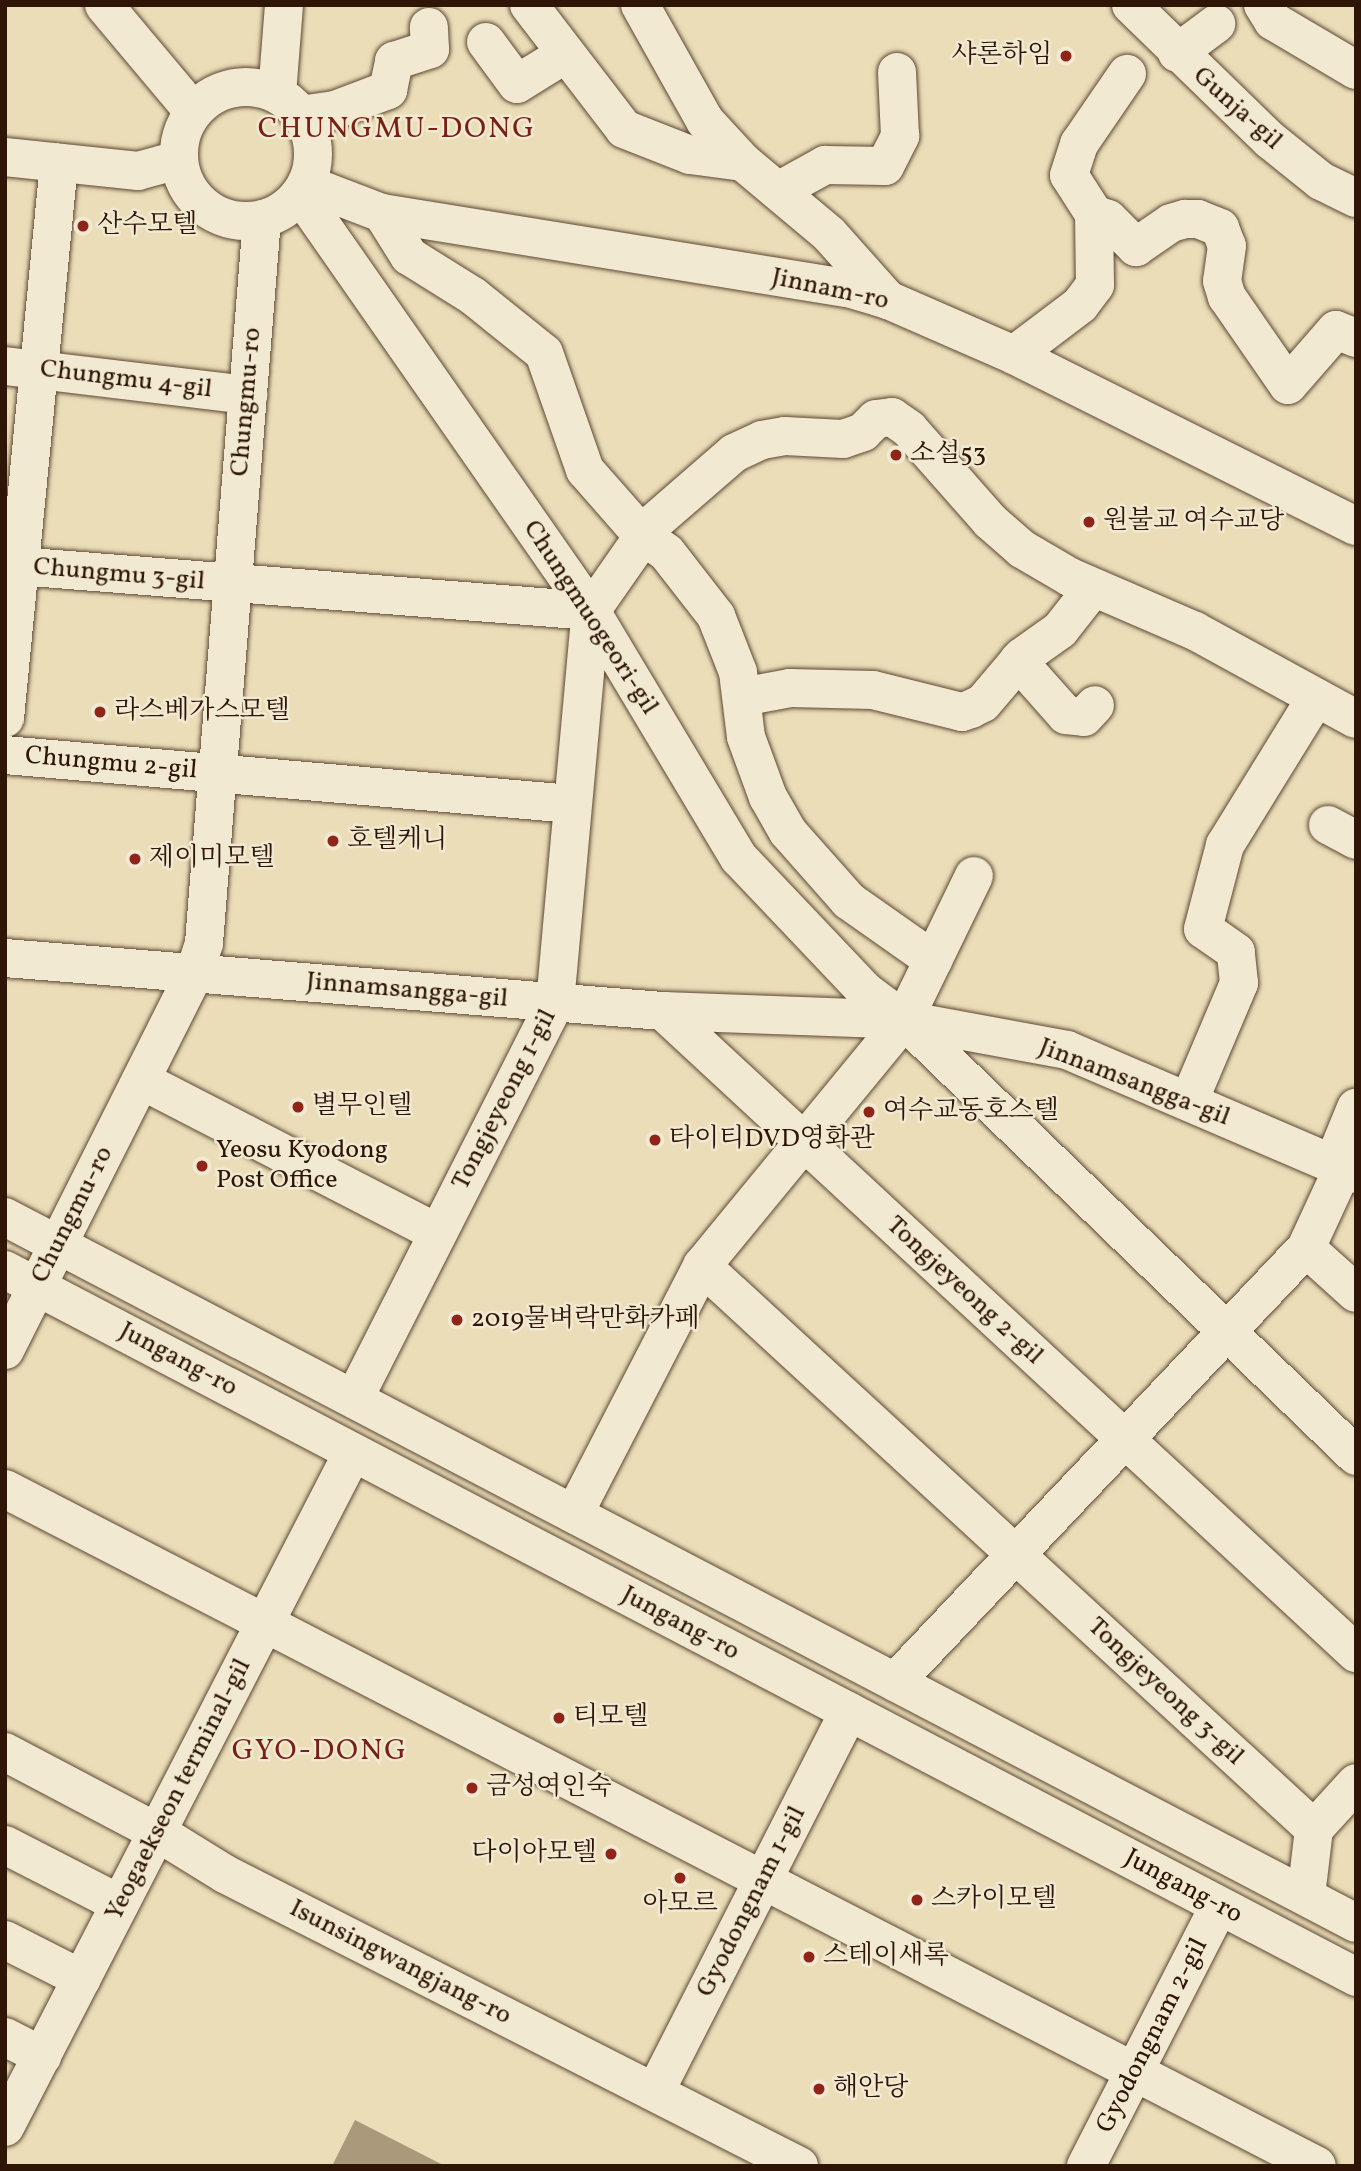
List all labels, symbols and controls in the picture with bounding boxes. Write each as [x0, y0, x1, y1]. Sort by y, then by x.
place label: 샤론하임 [952, 40, 1052, 72]
marker: 샤론하임 [1058, 48, 1074, 64]
street label: Gunja-gil [1186, 61, 1288, 157]
district label: CHUNGMU-DONG [259, 111, 535, 147]
place label: 산수모텔 [97, 210, 197, 242]
marker: 산수모텔 [75, 218, 91, 234]
street label: Jinnam-ro [769, 262, 891, 318]
street label: Chungmu-ro [225, 326, 269, 478]
street label: Chungmu 4-gil [38, 354, 214, 406]
place label: 소설53 [910, 439, 986, 471]
marker: 소설53 [888, 447, 904, 463]
place label: 원불교 여수교당 [1103, 506, 1284, 538]
marker: 원불교 여수교당 [1081, 514, 1097, 530]
street label: Chungmuogeori-gil [516, 515, 664, 721]
street label: Chungmu 3-gil [32, 552, 206, 598]
place label: 라스베가스모텔 [114, 696, 290, 728]
marker: 라스베가스모텔 [92, 704, 108, 720]
street label: Chungmu 2-gil [24, 741, 198, 787]
place label: 호텔케니 [347, 825, 447, 857]
marker: 호텔케니 [325, 833, 341, 849]
place label: 제이미모텔 [149, 843, 275, 875]
marker: 제이미모텔 [127, 851, 143, 867]
street label: Jinnamsangga-gil [305, 967, 509, 1015]
street label: Tongjeyeong 1-gil [446, 1004, 564, 1196]
street label: Jinnamsangga-gil [1034, 1032, 1234, 1134]
place label: 별무인텔 [312, 1091, 412, 1123]
place label: 여수교동호스텔 [883, 1096, 1059, 1128]
marker: 별무인텔 [290, 1099, 306, 1115]
marker: 여수교동호스텔 [861, 1104, 877, 1120]
place label: 타이티DVD영화관 [669, 1124, 875, 1156]
marker: 타이티DVD영화관 [647, 1132, 663, 1148]
place label: Yeosu Kyodong Post Office [216, 1135, 388, 1196]
street label: Chungmu-ro [25, 1141, 121, 1289]
marker: Yeosu Kyodong Post Office [194, 1158, 210, 1174]
street label: Tongjeyeong 2-gil [879, 1210, 1049, 1372]
place label: 2019물벼락만화카페 [471, 1304, 700, 1336]
marker: 2019물벼락만화카페 [449, 1312, 465, 1328]
street label: Jungang-ro [114, 1316, 242, 1404]
street label: Jungang-ro [616, 1580, 744, 1668]
street label: Tongjeyeong 3-gil [1080, 1612, 1250, 1772]
street label: Yeogaekseon terminal-gil [99, 1654, 259, 1926]
place label: 티모텔 [573, 1702, 648, 1734]
marker: 티모텔 [551, 1710, 567, 1726]
district label: GYO-DONG [233, 1733, 407, 1769]
place label: 금성여인숙 [486, 1772, 612, 1804]
marker: 금성여인숙 [464, 1780, 480, 1796]
street label: Gyodongnam 1-gil [690, 1801, 814, 2003]
place label: 다이아모텔 [471, 1838, 597, 1870]
street label: Jungang-ro [1119, 1843, 1247, 1931]
marker: 다이아모텔 [603, 1846, 619, 1862]
marker: 아모르 [672, 1870, 688, 1886]
place label: 스카이모텔 [931, 1884, 1057, 1916]
place label: 아모르 [642, 1889, 718, 1921]
marker: 스카이모텔 [909, 1892, 925, 1908]
street label: Isunsingwangjang-ro [284, 1894, 516, 2032]
street label: Gyodongnam 2-gil [1090, 1933, 1216, 2139]
place label: 스테이새록 [823, 1941, 949, 1973]
marker: 스테이새록 [801, 1949, 817, 1965]
place label: 해안당 [833, 2073, 908, 2105]
marker: 해안당 [811, 2081, 827, 2097]

